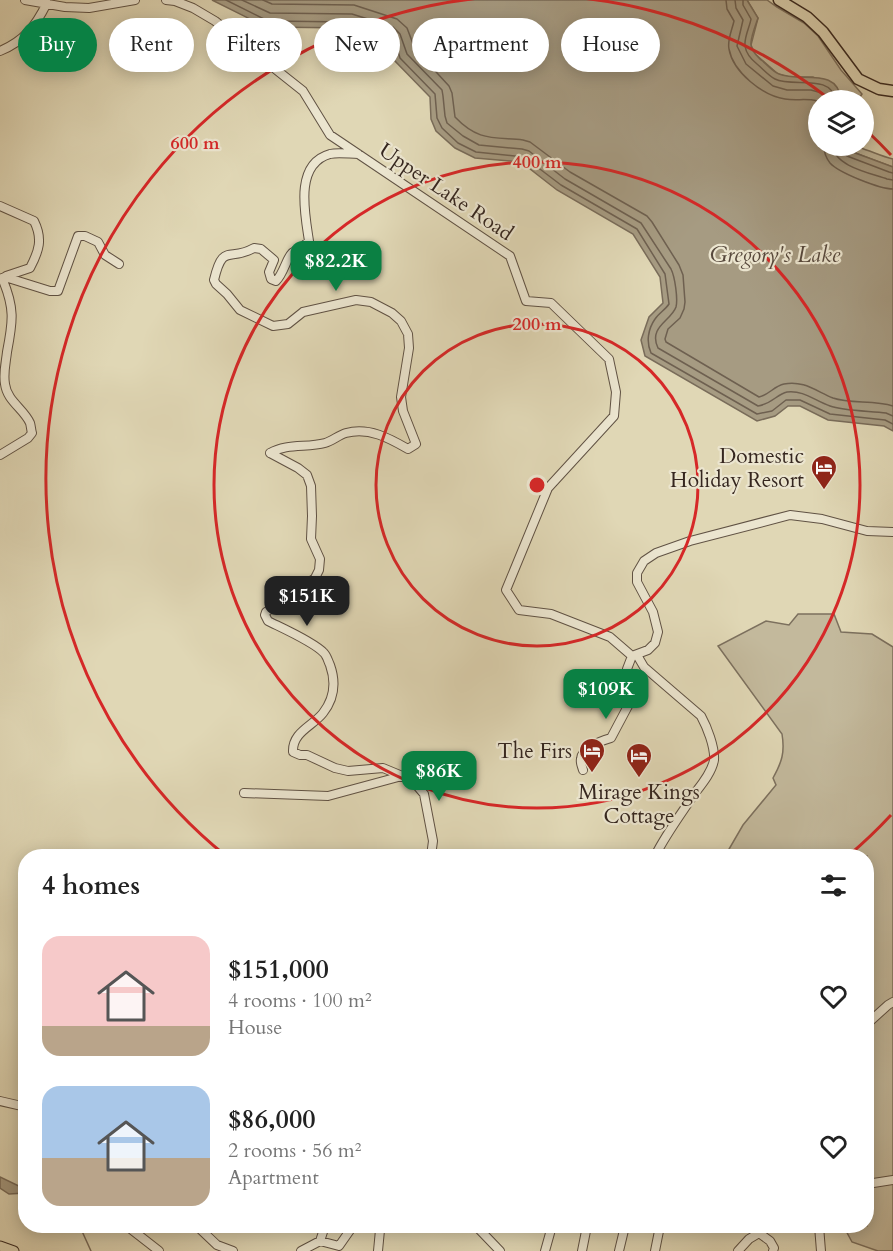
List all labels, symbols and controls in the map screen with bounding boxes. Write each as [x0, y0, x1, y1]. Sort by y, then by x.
chip: Buy [18, 18, 97, 72]
chip: Rent [109, 18, 194, 72]
chip: Filters [206, 18, 302, 72]
chip: New [314, 18, 400, 72]
chip: Apartment [412, 18, 549, 72]
chip: House [561, 18, 660, 72]
map controls [808, 90, 874, 156]
button: layers [808, 90, 874, 156]
text: 600 m [170, 131, 220, 156]
street label: Upper Lake Road [373, 136, 519, 248]
text: 400 m [512, 150, 562, 175]
water label: Gregory's Lake [710, 240, 841, 270]
pin: $82.2K [287, 241, 385, 292]
text: $82.2K [305, 247, 367, 274]
text: 200 m [512, 312, 562, 337]
place label: Domestic Holiday Resort [670, 442, 804, 495]
hotel icon: Domestic Holiday Resort [809, 453, 839, 491]
centre of rings [527, 475, 547, 495]
pin: $151K [265, 576, 349, 627]
text: $151K [278, 582, 336, 609]
pin: $109K [564, 669, 648, 720]
text: $109K [577, 675, 635, 702]
hotel icon: The Firs [577, 736, 607, 774]
place label: The Firs [497, 737, 572, 766]
hotel icon: Mirage Kings Cottage [624, 741, 654, 779]
pin: $86K [403, 751, 475, 802]
text: $86K [416, 757, 462, 784]
place label: Mirage Kings Cottage [578, 778, 700, 831]
text: 4 homes [42, 868, 140, 903]
icon: filters [817, 869, 850, 902]
text: $151,000 [228, 952, 329, 987]
icon: home [90, 960, 162, 1032]
icon: heart [817, 980, 850, 1013]
text: 4 rooms · 100 m² [228, 987, 372, 1014]
text: House [228, 1014, 282, 1041]
text: $86,000 [228, 1102, 316, 1137]
icon: home [90, 1110, 162, 1182]
icon: heart [817, 1130, 850, 1163]
text: 2 rooms · 56 m² [228, 1137, 361, 1164]
text: Apartment [228, 1164, 319, 1191]

